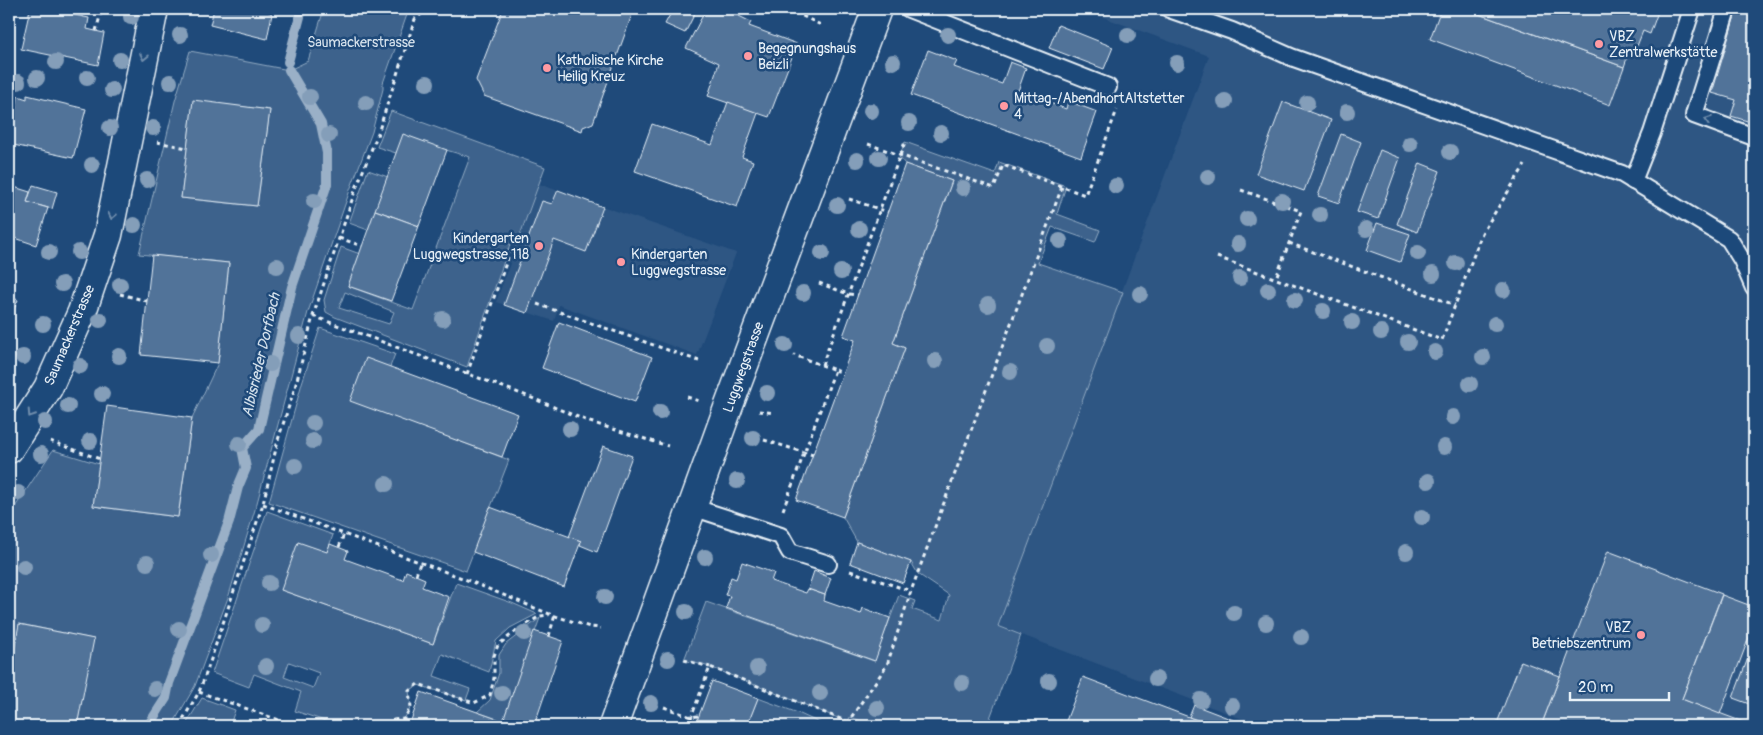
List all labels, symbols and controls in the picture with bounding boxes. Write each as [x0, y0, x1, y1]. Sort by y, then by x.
place label: VBZ Zentralwerkstätte [1609, 28, 1717, 61]
park label: Saumackerstrasse [307, 34, 415, 51]
marker: VBZ Zentralwerkstätte [1593, 38, 1605, 50]
place label: Begegnungshaus Beizli [758, 40, 857, 73]
marker: Begegnungshaus Beizli [742, 50, 754, 62]
one-way arrow [140, 52, 150, 61]
place label: Katholische Kirche Heilig Kreuz [557, 52, 664, 85]
marker: Katholische Kirche Heilig Kreuz [541, 62, 553, 74]
place label: Mittag-/AbendhortAltstetter 4 [1014, 90, 1185, 123]
marker: Mittag-/AbendhortAltstetter 4 [998, 100, 1010, 112]
one-way arrow [1705, 116, 1713, 126]
one-way arrow [107, 211, 118, 220]
place label: Kindergarten Luggwegstrasse 118 [413, 230, 529, 263]
marker: Kindergarten Luggwegstrasse 118 [533, 240, 545, 252]
place label: Kindergarten Luggwegstrasse [631, 246, 726, 279]
marker: Kindergarten Luggwegstrasse [615, 256, 627, 268]
street label: Saumackerstrasse [41, 282, 98, 388]
water label: Albisrieder Dorfbach [238, 290, 285, 419]
street label: Luggwegstrasse [719, 319, 768, 415]
one-way arrow [28, 408, 37, 417]
place label: VBZ Betriebszentrum [1532, 619, 1631, 652]
marker: VBZ Betriebszentrum [1635, 629, 1647, 641]
scale bar [1570, 670, 1669, 702]
text: 20 m [1578, 678, 1613, 697]

